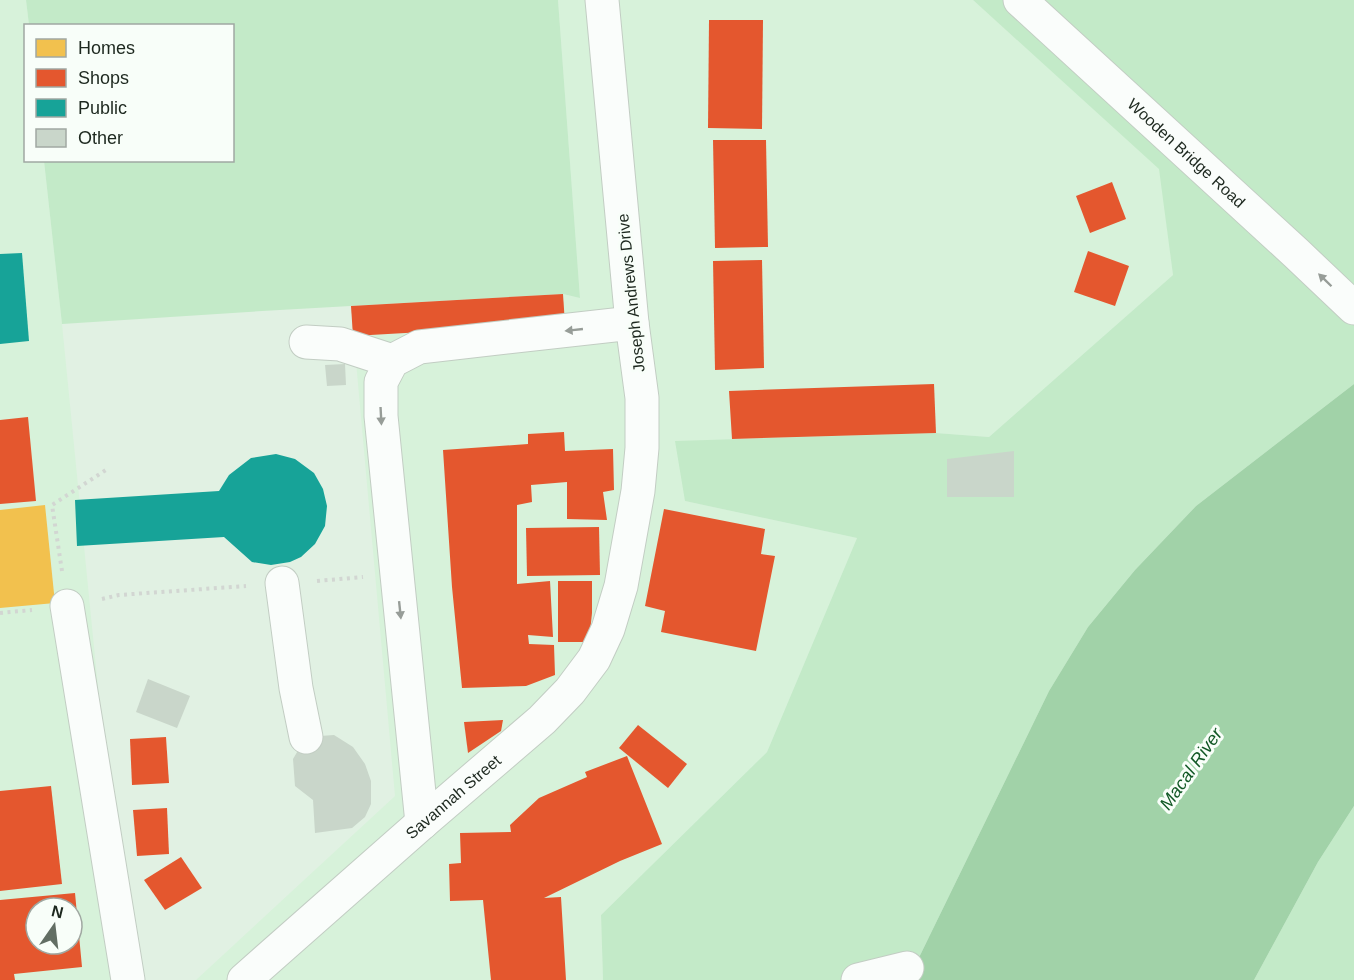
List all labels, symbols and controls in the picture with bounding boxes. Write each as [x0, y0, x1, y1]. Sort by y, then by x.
legend [24, 24, 234, 162]
text: Homes [78, 38, 135, 58]
text: Shops [78, 68, 129, 88]
street label: Wooden Bridge Road [1125, 95, 1249, 211]
text: Public [78, 98, 127, 118]
text: Other [78, 128, 123, 148]
street label: Joseph Andrews Drive [614, 213, 648, 373]
one-way arrow [1318, 273, 1333, 287]
one-way arrow [565, 325, 584, 334]
one-way arrow [377, 407, 386, 426]
one-way arrow [395, 601, 405, 620]
water label: Macal River [1156, 724, 1227, 814]
street label: Savannah Street [402, 751, 504, 842]
north arrow [24, 896, 84, 956]
text: N [50, 902, 65, 922]

